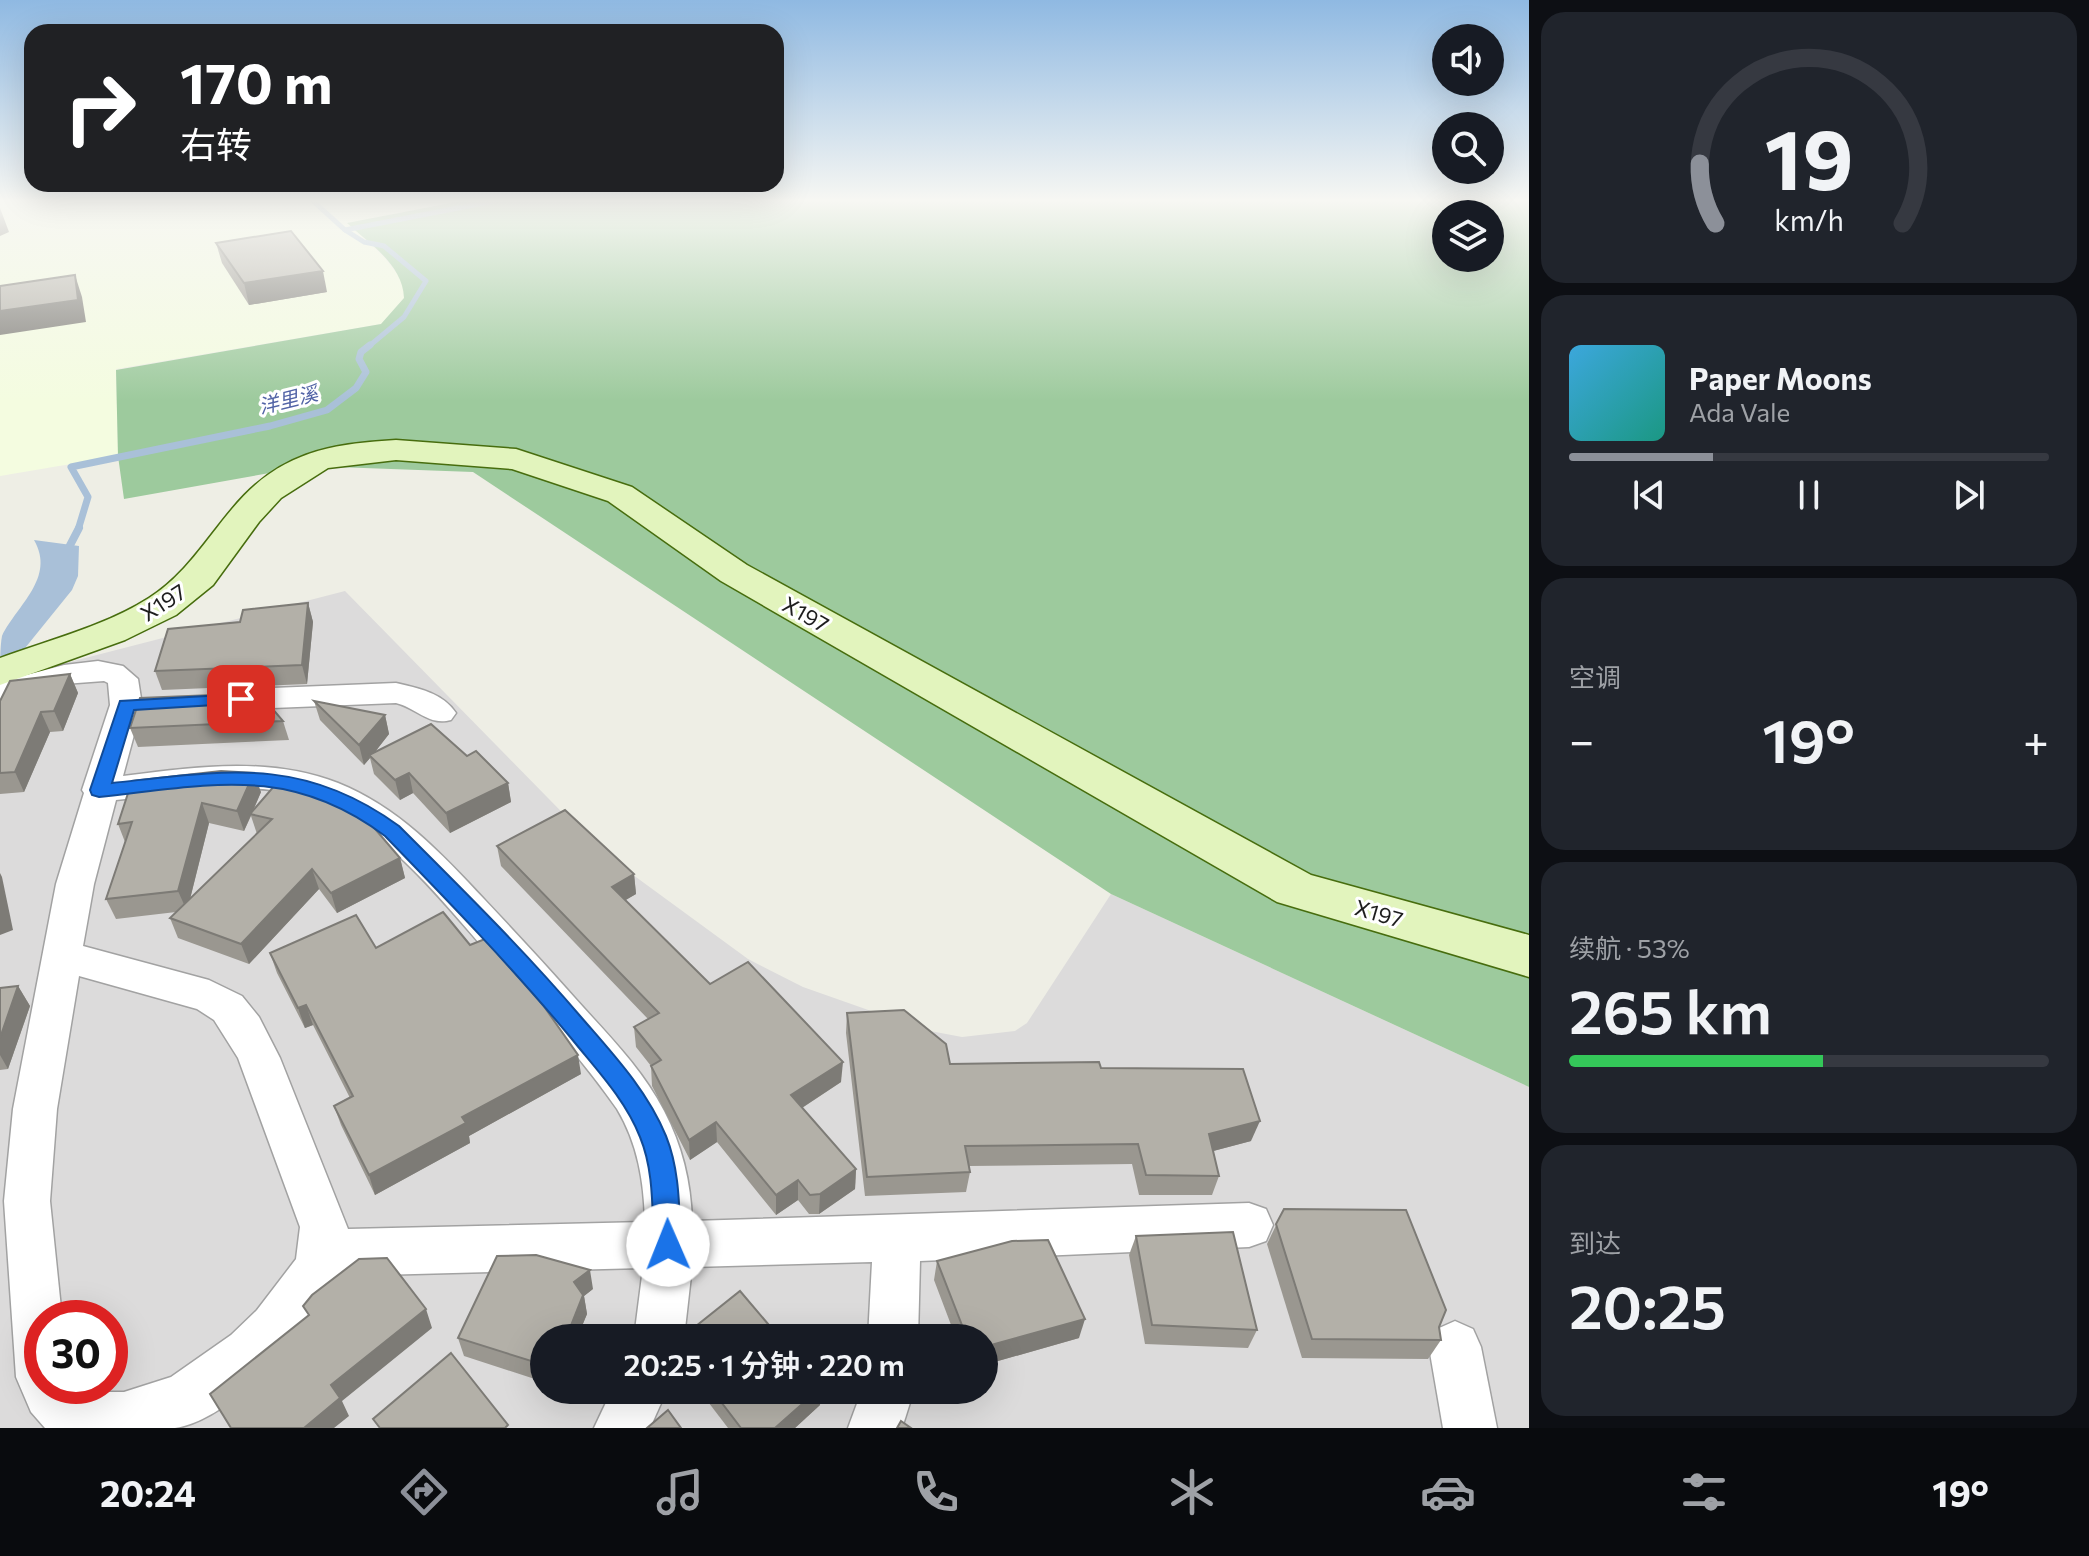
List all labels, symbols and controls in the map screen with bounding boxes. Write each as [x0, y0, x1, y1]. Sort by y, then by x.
map controls [1432, 24, 1504, 272]
button: sound [1432, 24, 1504, 96]
text: 170 m [180, 47, 333, 116]
icon: right [48, 56, 152, 160]
text: 19 [1765, 104, 1853, 206]
button: search [1432, 112, 1504, 184]
text: 右转 [180, 121, 252, 165]
button: layers [1432, 200, 1504, 272]
text: km/h [1774, 202, 1844, 237]
text: Paper Moons [1689, 359, 1872, 396]
water label: 洋里溪 [256, 380, 322, 418]
text: Ada Vale [1689, 396, 1790, 427]
icon: previous [1627, 473, 1671, 517]
icon: pause [1787, 473, 1831, 517]
icon: next [1947, 473, 1991, 517]
street label: X197 [135, 577, 191, 627]
street label: X197 [778, 590, 834, 638]
text: 空调 [1569, 661, 1621, 692]
pin [207, 665, 275, 733]
icon: arrive [219, 677, 263, 721]
text: 19° [1762, 702, 1855, 775]
text: − [1569, 712, 1594, 766]
text: + [2023, 712, 2049, 766]
street label: X197 [1352, 893, 1406, 933]
text: 续航 · 53% [1569, 932, 1690, 963]
text: 265 km [1569, 973, 1772, 1046]
position arrow [626, 1203, 710, 1287]
text: 到达 [1569, 1227, 1621, 1258]
text: 20:25 [1569, 1268, 1726, 1341]
speed limit sign: 30 [24, 1300, 128, 1404]
text: 20:25 · 1 分钟 · 220 m [623, 1345, 905, 1382]
icon: directions [396, 1464, 452, 1520]
icon: music [652, 1464, 708, 1520]
icon: phone [908, 1464, 964, 1520]
icon: climate [1164, 1464, 1220, 1520]
icon: car [1420, 1464, 1476, 1520]
icon: filters [1676, 1464, 1732, 1520]
text: 20:24 [100, 1470, 196, 1514]
text: 19° [1932, 1470, 1989, 1514]

